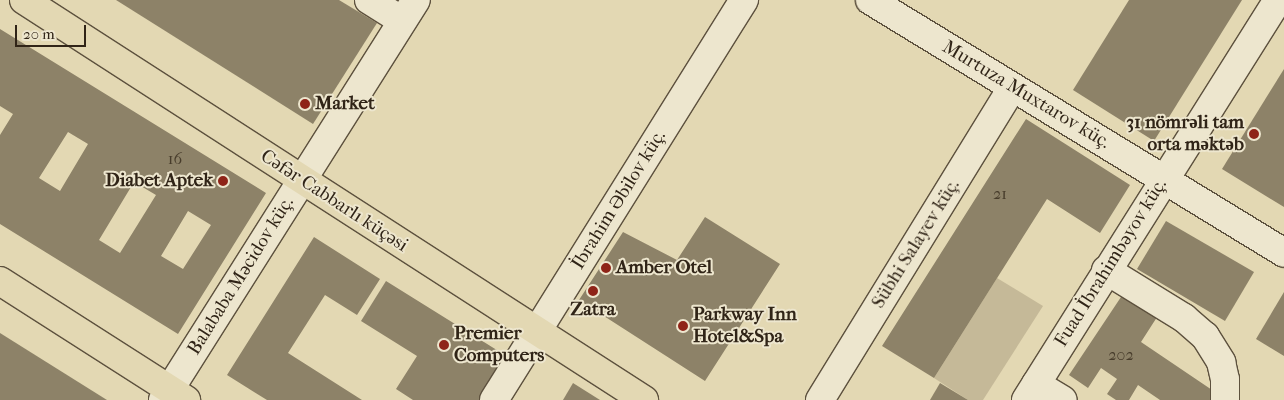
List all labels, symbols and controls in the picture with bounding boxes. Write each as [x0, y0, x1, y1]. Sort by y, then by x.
scale bar [18, 15, 89, 47]
text: 20 m [23, 25, 55, 43]
street label: Murtuza Muxtarov küç. [938, 36, 1114, 154]
place label: Market [315, 93, 375, 115]
marker: Market [299, 98, 311, 110]
place label: 31 nömrəli tam orta məktəb [1126, 112, 1244, 156]
street label: İbrahim Əbilov küç. [567, 126, 671, 274]
marker: 31 nömrəli tam orta məktəb [1248, 128, 1260, 140]
street label: Cəfər Cabbarlı küçəsi [256, 145, 412, 257]
house number: 16 [168, 149, 182, 169]
place label: Diabet Aptek [105, 170, 213, 192]
marker: Diabet Aptek [217, 175, 229, 187]
street label: Sübhi Salayev küç. [867, 175, 965, 313]
street label: Fuad İbrahimbəyov küç. [1050, 175, 1172, 351]
house number: 21 [993, 184, 1007, 204]
street label: Balababa Məcidov küç. [183, 193, 299, 359]
place label: Amber Otel [616, 257, 712, 279]
marker: Amber Otel [600, 262, 612, 274]
marker: Zatra [587, 285, 599, 297]
place label: Zatra [570, 299, 616, 321]
place label: Parkway Inn Hotel&Spa [693, 304, 797, 348]
marker: Parkway Inn Hotel&Spa [677, 320, 689, 332]
place label: Premier Computers [454, 323, 544, 367]
marker: Premier Computers [438, 339, 450, 351]
house number: 202 [1108, 345, 1134, 365]

